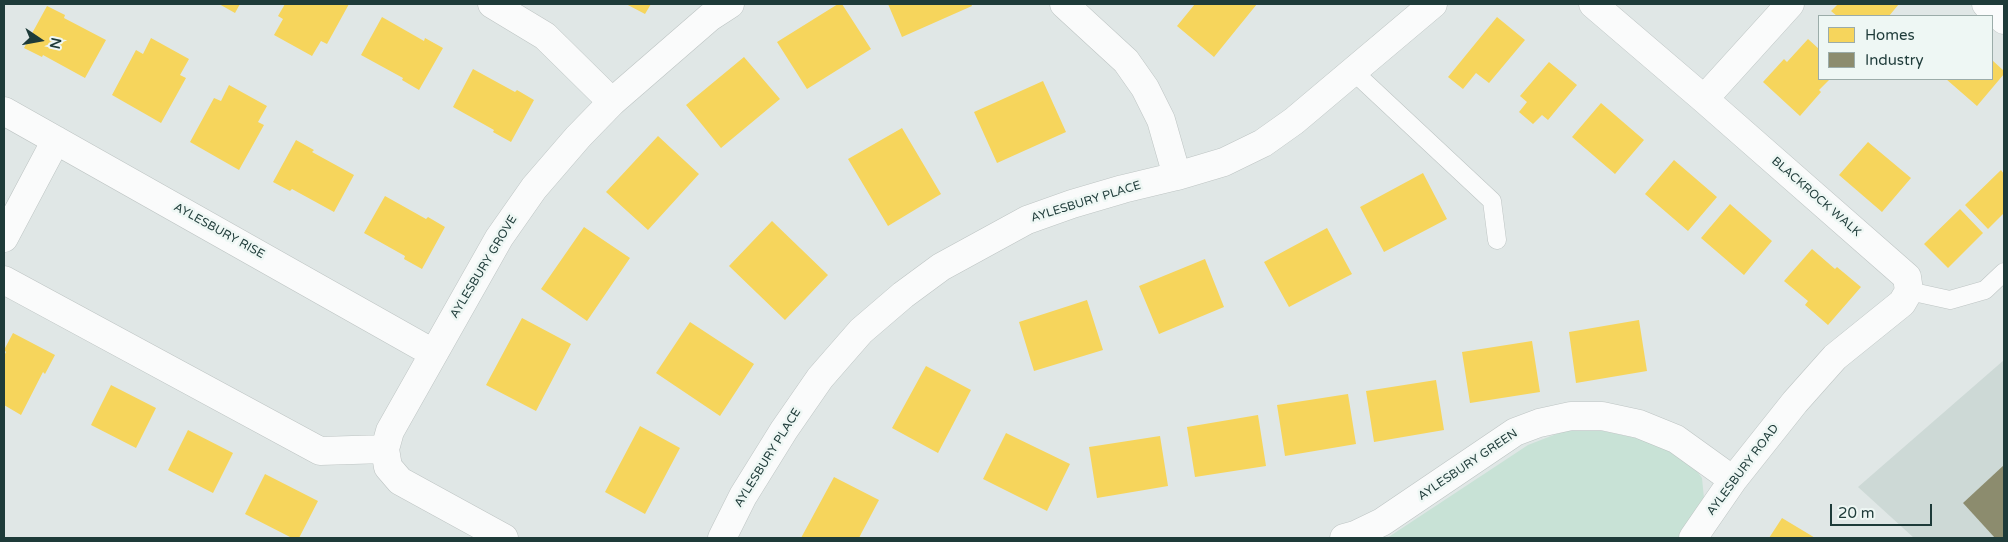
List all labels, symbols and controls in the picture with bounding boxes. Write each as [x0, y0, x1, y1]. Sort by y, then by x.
north arrow [15, 15, 65, 65]
legend [1818, 15, 1993, 80]
text: Homes [1865, 26, 1915, 44]
text: N [46, 36, 65, 50]
text: Industry [1865, 51, 1924, 69]
street label: BLACKROCK WALK [1768, 154, 1864, 240]
street label: AYLESBURY PLACE [1029, 178, 1143, 226]
street label: AYLESBURY RISE [171, 200, 267, 262]
street label: AYLESBURY GROVE [447, 213, 521, 321]
street label: AYLESBURY PLACE [732, 406, 804, 510]
street label: AYLESBURY ROAD [1704, 421, 1782, 519]
street label: AYLESBURY GREEN [1415, 426, 1521, 504]
scale bar [1833, 494, 1936, 526]
text: 20 m [1838, 504, 1875, 522]

